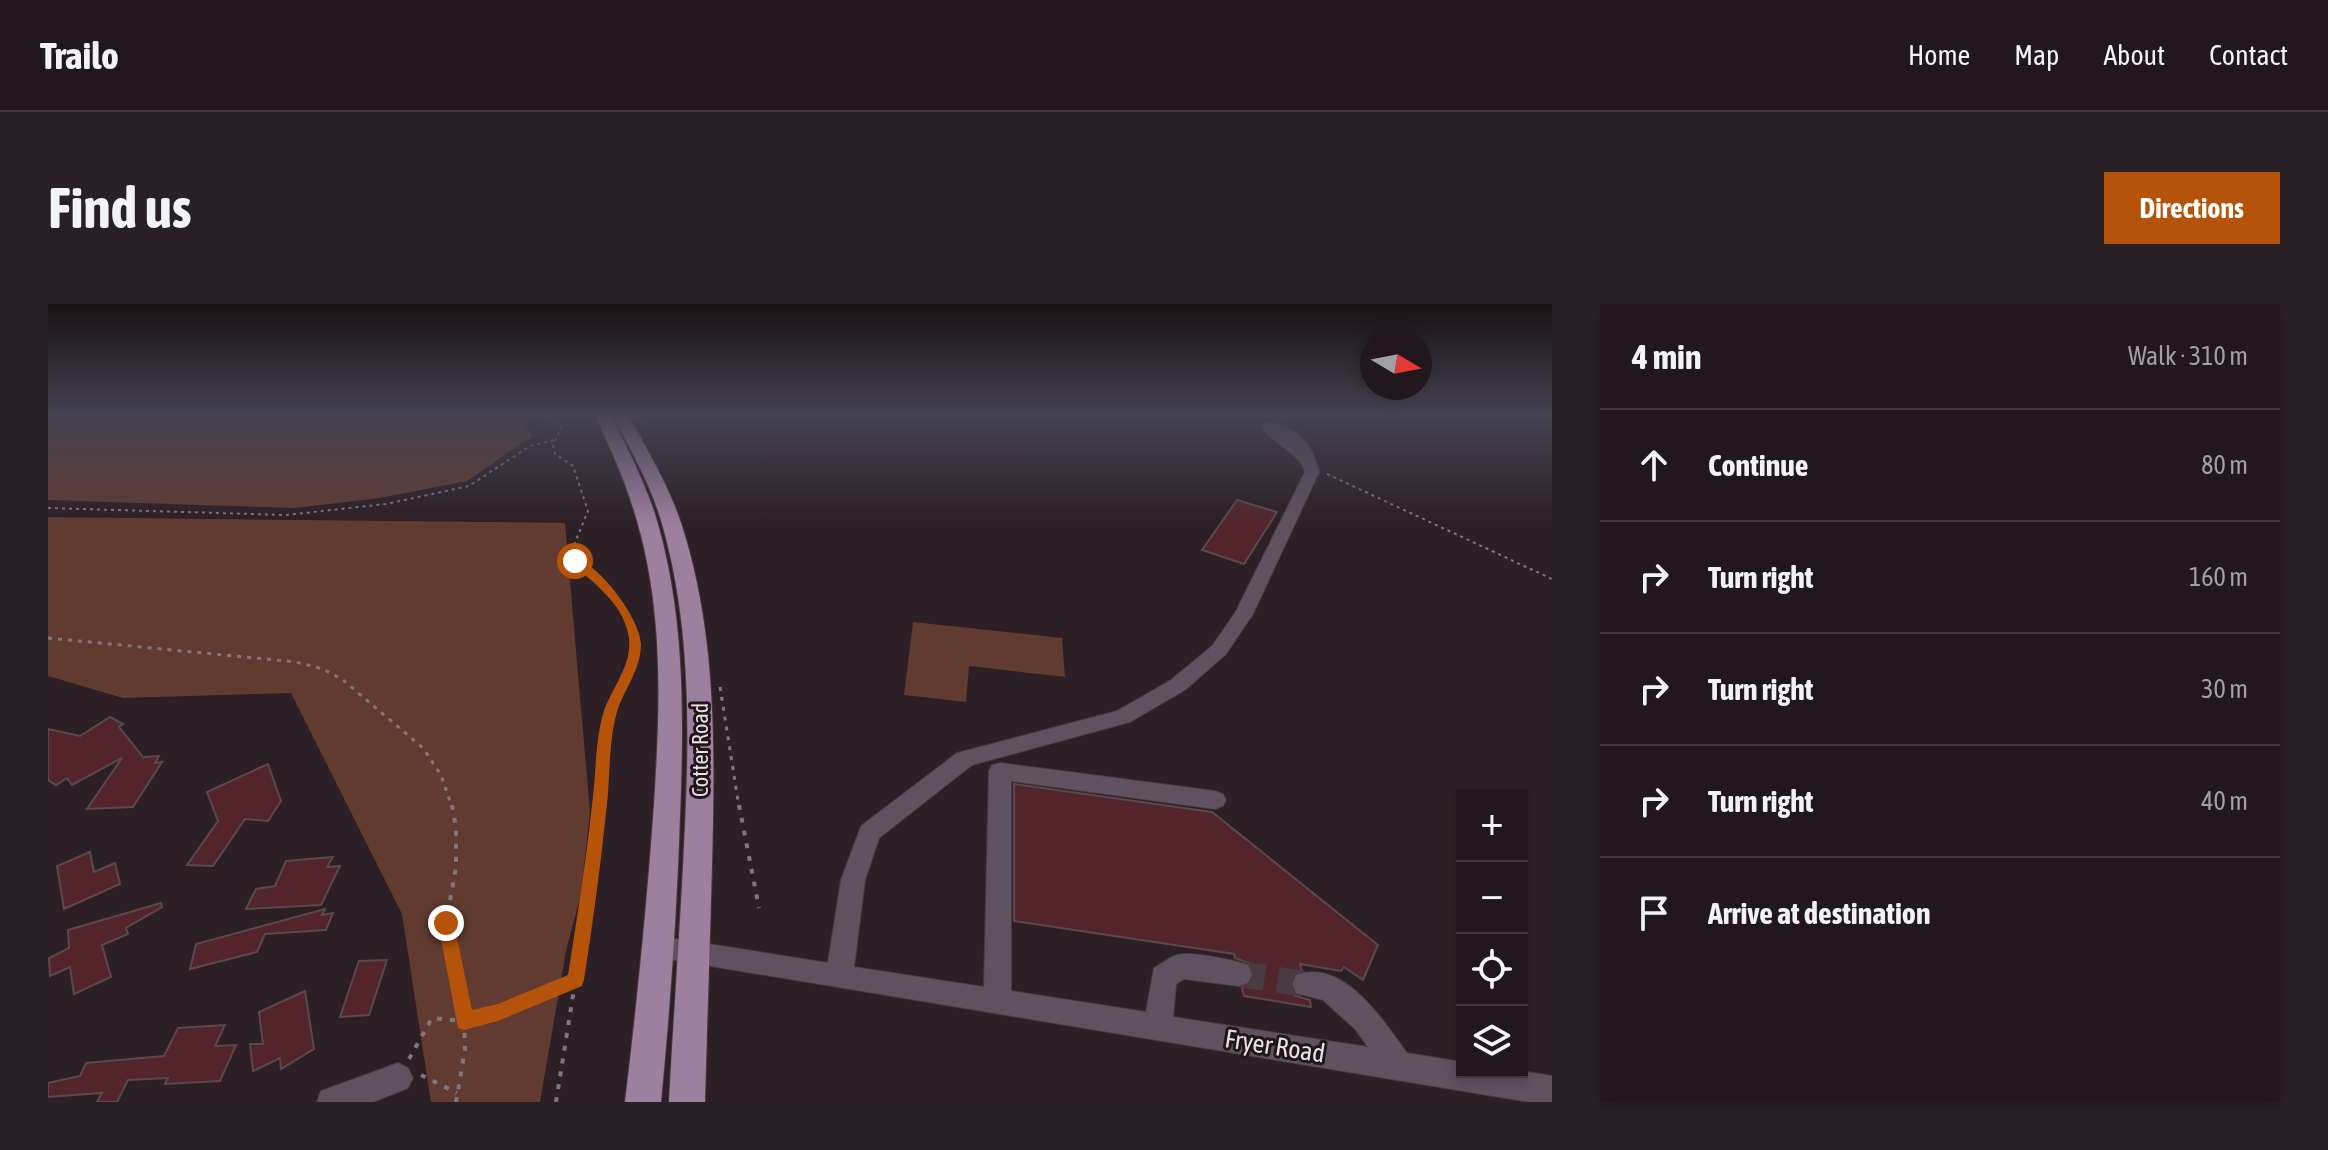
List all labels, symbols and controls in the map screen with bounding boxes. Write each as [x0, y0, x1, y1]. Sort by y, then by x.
text: Trailo [40, 34, 119, 77]
text: Home [1908, 39, 1970, 71]
text: Map [2014, 39, 2059, 71]
text: About [2103, 39, 2165, 71]
text: Contact [2209, 39, 2288, 71]
button: Directions [2104, 172, 2280, 244]
text: Find us [48, 176, 192, 240]
north arrow [1360, 328, 1432, 400]
text: 4 min [1632, 337, 1701, 376]
text: Walk · 310 m [2128, 341, 2248, 371]
icon: ahead [1632, 443, 1676, 487]
text: Continue [1708, 448, 1808, 482]
text: 80 m [2201, 450, 2248, 480]
route start [557, 543, 593, 579]
icon: right [1632, 555, 1676, 599]
text: Turn right [1708, 560, 1814, 594]
text: 160 m [2189, 562, 2248, 592]
icon: right [1632, 667, 1676, 711]
text: Turn right [1708, 672, 1814, 706]
text: 30 m [2201, 674, 2248, 704]
street label: Cotter Road [687, 703, 713, 797]
icon: right [1632, 779, 1676, 823]
text: Turn right [1708, 784, 1814, 818]
text: 40 m [2201, 786, 2248, 816]
map controls [1456, 790, 1528, 1078]
button: + [1456, 790, 1528, 862]
button: − [1456, 862, 1528, 934]
icon: arrive [1632, 891, 1676, 935]
text: Arrive at destination [1708, 896, 1930, 930]
route end [428, 905, 464, 941]
button: locate [1456, 934, 1528, 1006]
button: layers [1456, 1006, 1528, 1078]
street label: Fryer Road [1223, 1023, 1327, 1069]

